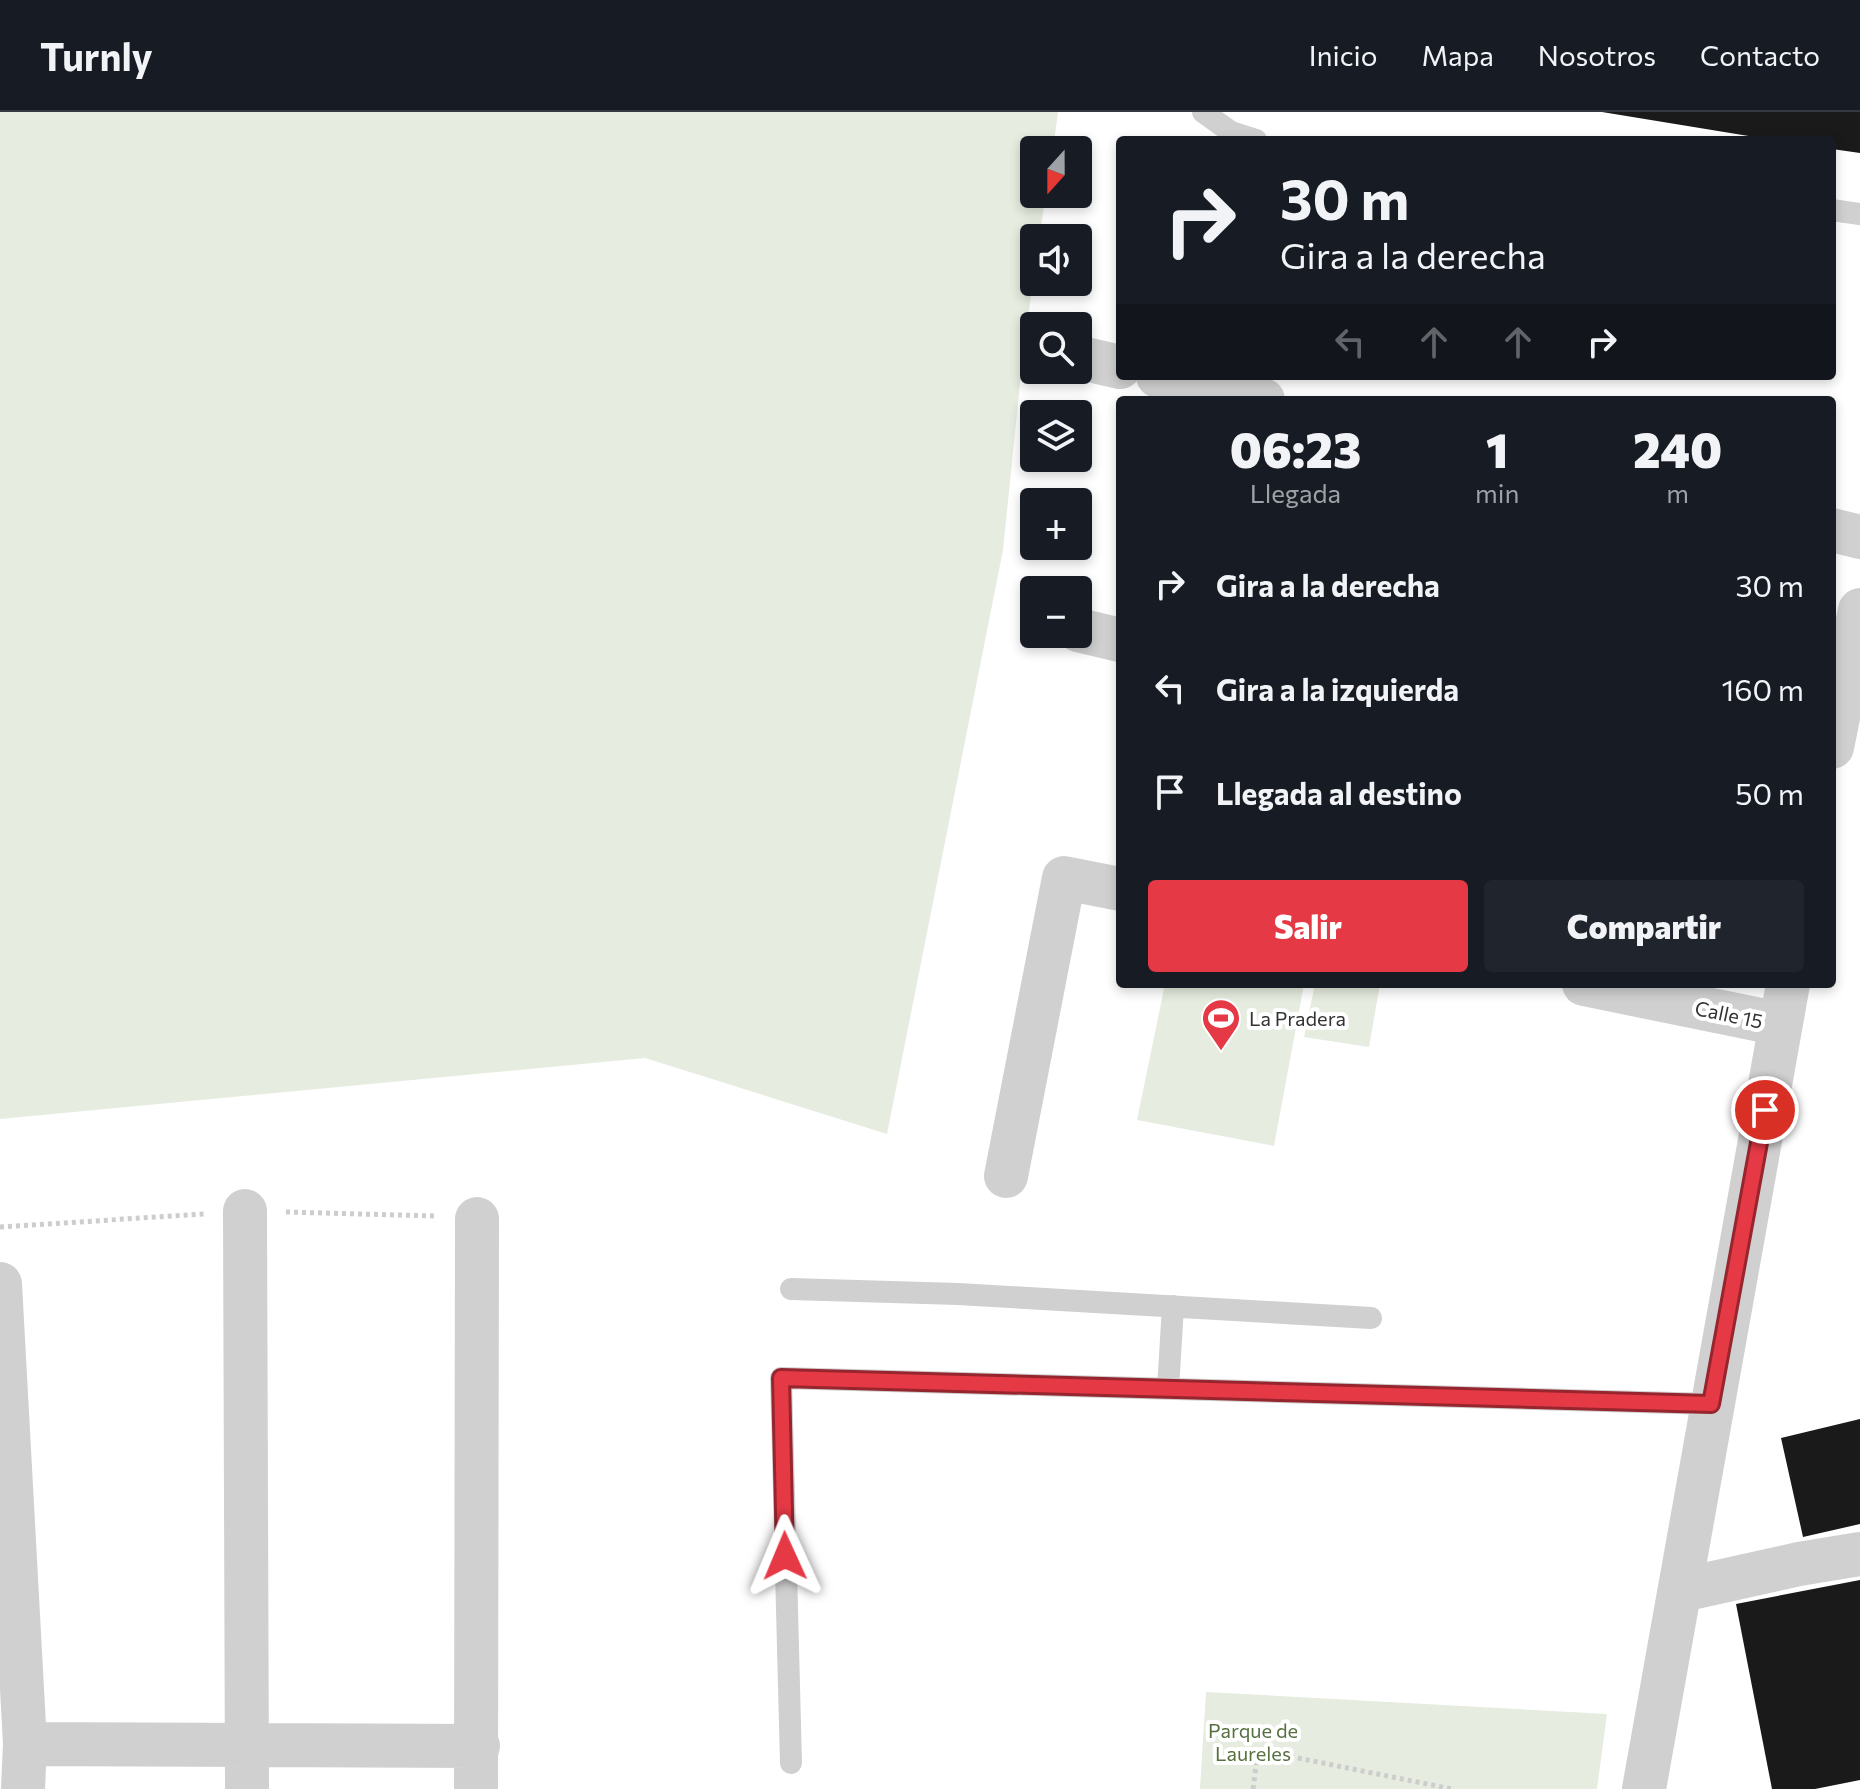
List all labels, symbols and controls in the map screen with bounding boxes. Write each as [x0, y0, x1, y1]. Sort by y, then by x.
text: Turnly [40, 32, 153, 79]
text: Inicio [1309, 38, 1377, 72]
text: Mapa [1421, 38, 1494, 72]
text: Nosotros [1538, 38, 1656, 72]
text: Contacto [1700, 38, 1820, 72]
north arrow [1020, 136, 1092, 208]
map controls [1020, 136, 1092, 648]
text: 30 m [1280, 163, 1409, 232]
icon: right [1148, 168, 1252, 272]
button: sound [1020, 224, 1092, 296]
text: Gira a la derecha [1280, 232, 1546, 276]
button: search [1020, 312, 1092, 384]
icon: left [1328, 320, 1372, 364]
icon: ahead [1412, 320, 1456, 364]
icon: ahead [1496, 320, 1540, 364]
icon: right [1580, 320, 1624, 364]
button: layers [1020, 400, 1092, 472]
text: 06:23 [1230, 419, 1361, 478]
text: 1 [1486, 419, 1508, 478]
text: 240 [1633, 419, 1722, 478]
text: Llegada [1250, 477, 1341, 508]
text: min [1475, 477, 1519, 508]
text: m [1666, 477, 1689, 508]
button: + [1020, 488, 1092, 560]
icon: right [1148, 562, 1192, 606]
text: Gira a la derecha [1216, 566, 1440, 603]
text: 30 m [1735, 566, 1804, 603]
button: − [1020, 576, 1092, 648]
icon: left [1148, 666, 1192, 710]
text: Gira a la izquierda [1216, 670, 1459, 707]
text: 160 m [1721, 670, 1804, 707]
icon: arrive [1148, 770, 1192, 814]
text: Llegada al destino [1216, 774, 1462, 811]
text: 50 m [1735, 774, 1804, 811]
button: Salir [1148, 880, 1468, 972]
button: Compartir [1484, 880, 1804, 972]
street label: Calle 15 [1693, 995, 1765, 1033]
sports icon: La Pradera [1200, 997, 1242, 1052]
place label: La Pradera [1249, 1006, 1346, 1030]
pin [1731, 1076, 1799, 1144]
icon: arrive [1743, 1088, 1787, 1132]
position arrow [743, 1514, 827, 1598]
park label: Parque de Laureles [1208, 1718, 1298, 1765]

